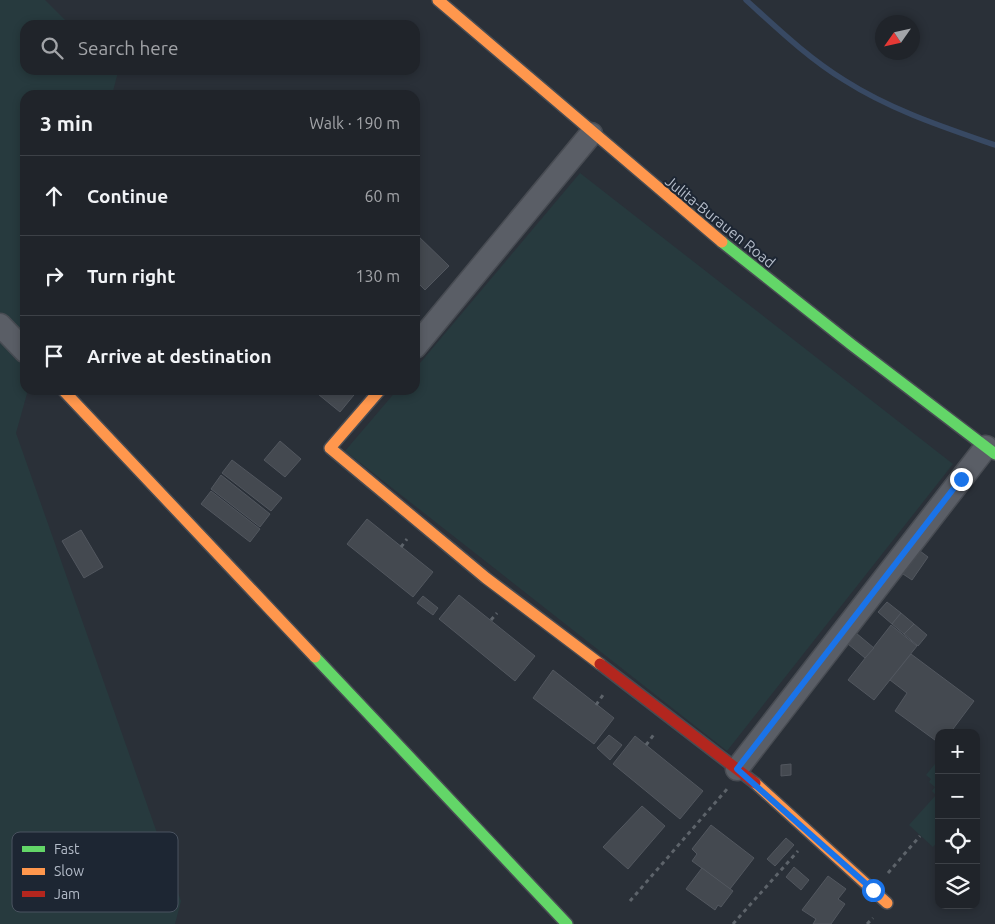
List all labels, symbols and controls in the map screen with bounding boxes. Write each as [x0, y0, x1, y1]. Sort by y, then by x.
north arrow [875, 15, 920, 60]
search box [20, 20, 420, 75]
icon: search [38, 34, 66, 62]
text: Search here [78, 37, 178, 59]
text: 3 min [40, 111, 93, 135]
text: Walk · 190 m [309, 114, 400, 132]
street label: Julita-Burauen Road [662, 172, 779, 271]
icon: ahead [40, 182, 68, 210]
text: Continue [87, 185, 168, 207]
text: 60 m [364, 187, 400, 205]
icon: right [40, 262, 68, 290]
text: Turn right [87, 265, 175, 287]
text: 130 m [355, 267, 400, 285]
icon: arrive [40, 342, 68, 370]
text: Arrive at destination [87, 345, 272, 367]
route end [950, 468, 973, 491]
map controls [935, 729, 980, 909]
button: + [935, 729, 980, 774]
button: − [935, 774, 980, 819]
button: locate [935, 819, 980, 864]
legend [12, 832, 178, 912]
text: Fast [54, 841, 80, 857]
text: Slow [54, 863, 84, 879]
button: layers [935, 864, 980, 909]
route start [862, 879, 885, 902]
text: Jam [54, 886, 80, 902]

